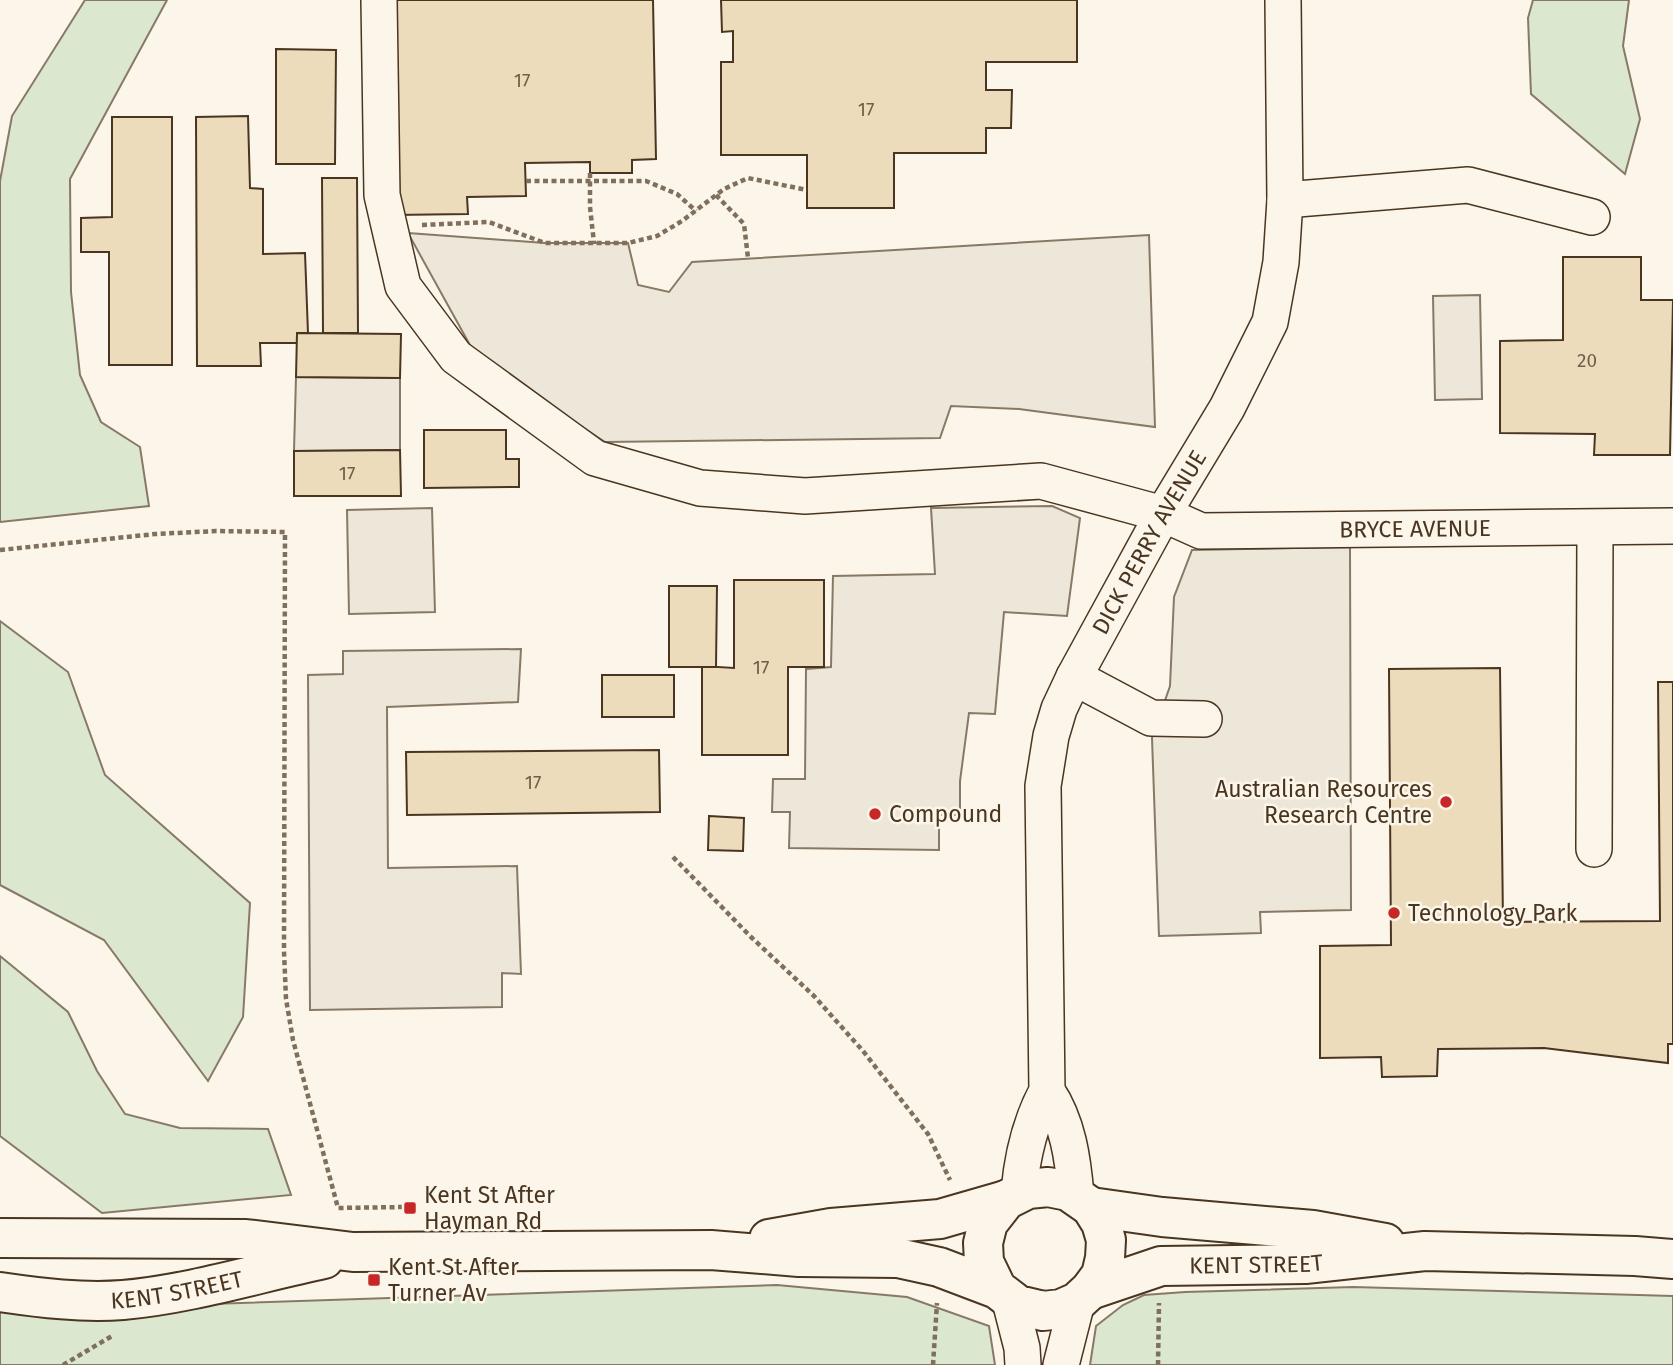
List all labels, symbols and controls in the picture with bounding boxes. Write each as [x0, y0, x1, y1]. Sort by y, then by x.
house number: 17 [514, 69, 530, 92]
house number: 17 [858, 98, 874, 121]
house number: 20 [1577, 349, 1597, 372]
street label: DICK PERRY AVENUE [1086, 445, 1212, 639]
house number: 17 [339, 462, 355, 485]
street label: BRYCE AVENUE [1339, 514, 1491, 544]
house number: 17 [753, 656, 769, 679]
house number: 17 [525, 771, 541, 794]
place label: Australian Resources Research Centre [1215, 775, 1432, 829]
marker: Australian Resources Research Centre [1438, 794, 1454, 810]
place label: Compound [889, 800, 1002, 828]
marker: Compound [867, 806, 883, 822]
place label: Technology Park [1408, 899, 1577, 927]
marker: Technology Park [1386, 905, 1402, 921]
place label: Kent St After Hayman Rd [424, 1181, 555, 1235]
marker: Kent St After Hayman Rd [402, 1200, 418, 1216]
street label: KENT STREET [1189, 1248, 1325, 1280]
place label: Kent St After Turner Av [388, 1253, 519, 1307]
street label: KENT STREET [110, 1264, 246, 1315]
marker: Kent St After Turner Av [366, 1272, 382, 1288]

